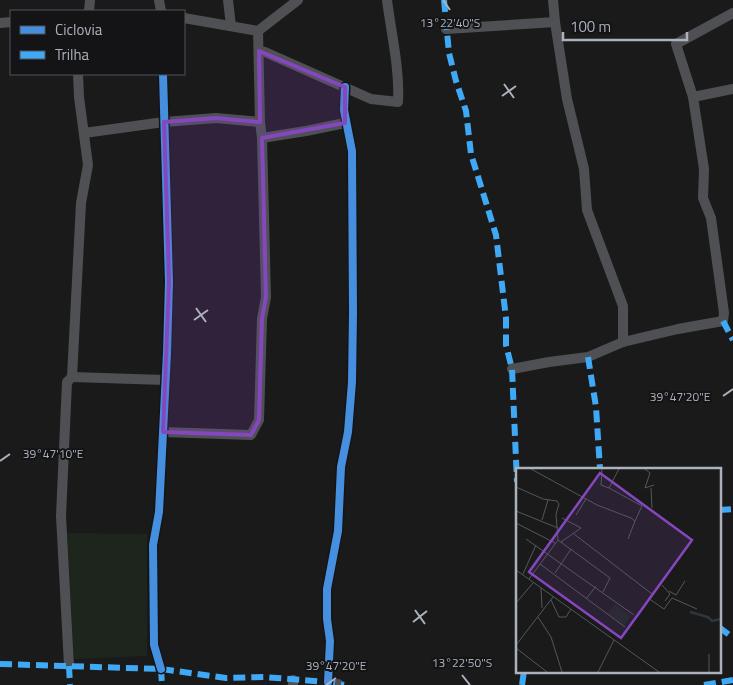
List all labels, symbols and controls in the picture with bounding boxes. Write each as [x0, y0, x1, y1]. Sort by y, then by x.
legend [10, 10, 185, 75]
scale bar [563, 10, 687, 42]
text: 13°22'40"S [420, 13, 480, 32]
text: 100 m [570, 15, 611, 38]
text: Ciclovia [55, 18, 103, 41]
text: Trilha [55, 43, 90, 66]
text: 39°47'20"E [650, 387, 711, 406]
text: 39°47'10"E [23, 444, 84, 463]
inset map [516, 468, 720, 672]
text: 13°22'50"S [432, 653, 492, 672]
text: 39°47'20"E [306, 656, 367, 675]

